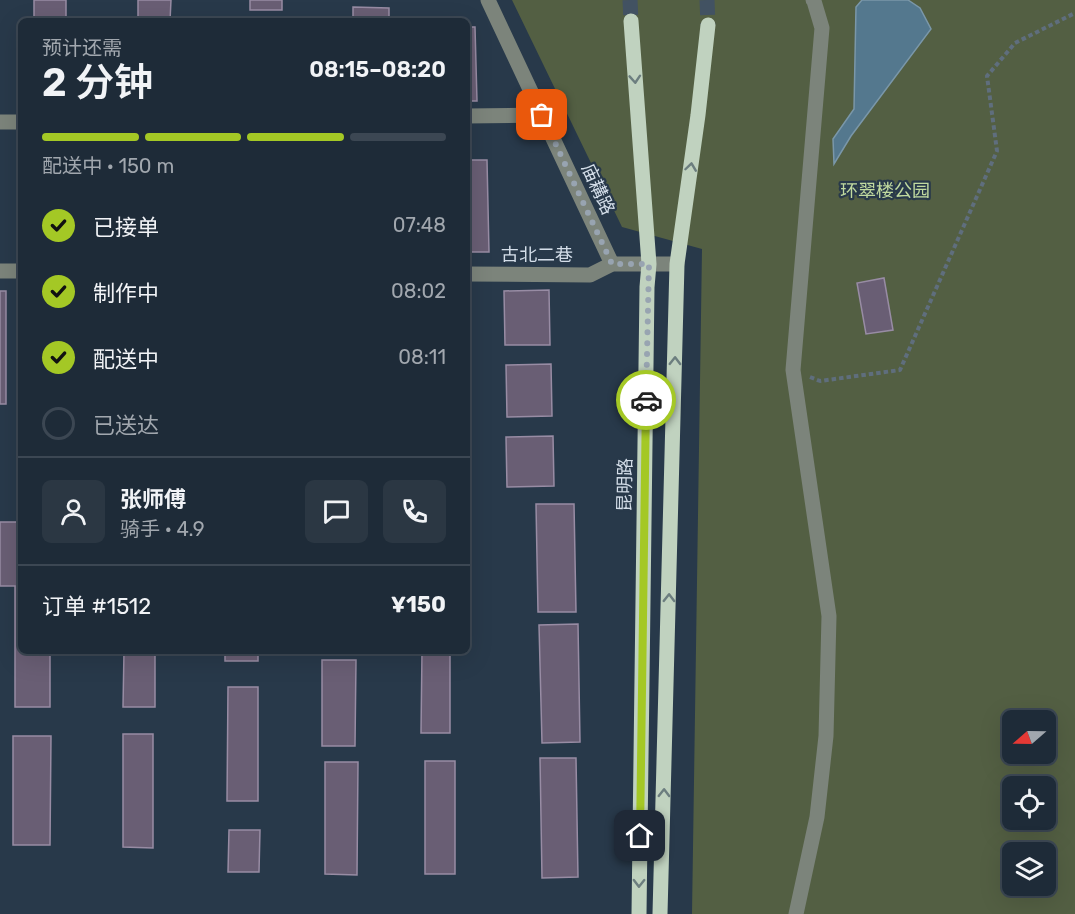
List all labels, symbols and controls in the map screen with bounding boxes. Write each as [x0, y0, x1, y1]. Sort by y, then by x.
text: 预计还需 [42, 36, 122, 60]
text: 08:15–08:20 [309, 56, 446, 83]
text: 2 分钟 [42, 60, 153, 106]
one-way arrow [629, 75, 642, 84]
pin [516, 89, 567, 140]
icon: bag [525, 98, 558, 131]
text: 配送中 · 150 m [42, 154, 174, 178]
street label: 庙耩路 [577, 160, 619, 218]
one-way arrow [684, 162, 696, 171]
park label: 环翠楼公园 [840, 180, 930, 202]
icon: check [42, 209, 75, 242]
text: 07:48 [393, 213, 446, 237]
text: 已接单 [93, 214, 159, 241]
street label: 古北二巷 [501, 244, 573, 266]
icon: check [42, 275, 75, 308]
text: 08:02 [391, 279, 446, 303]
text: 制作中 [93, 280, 159, 307]
icon: check [42, 341, 75, 374]
text: 08:11 [398, 345, 446, 369]
text: 配送中 [93, 346, 159, 373]
one-way arrow [668, 356, 681, 365]
courier [616, 370, 676, 430]
icon: car [630, 384, 663, 417]
text: 已送达 [93, 412, 159, 439]
street label: 昆明路 [614, 458, 636, 512]
button: person [42, 480, 105, 543]
button: chat [305, 480, 368, 543]
button: phone [383, 480, 446, 543]
text: 张师傅 [120, 486, 186, 513]
text: 骑手 · 4.9 [120, 517, 205, 541]
text: ¥150 [391, 591, 446, 618]
text: 订单 #1512 [42, 593, 151, 620]
one-way arrow [662, 593, 675, 602]
north arrow [1002, 710, 1056, 764]
map controls [1002, 710, 1056, 896]
button: locate [1002, 776, 1056, 830]
one-way arrow [657, 788, 670, 797]
pin [614, 810, 665, 861]
icon: home [623, 819, 656, 852]
button: layers [1002, 842, 1056, 896]
one-way arrow [633, 878, 645, 887]

